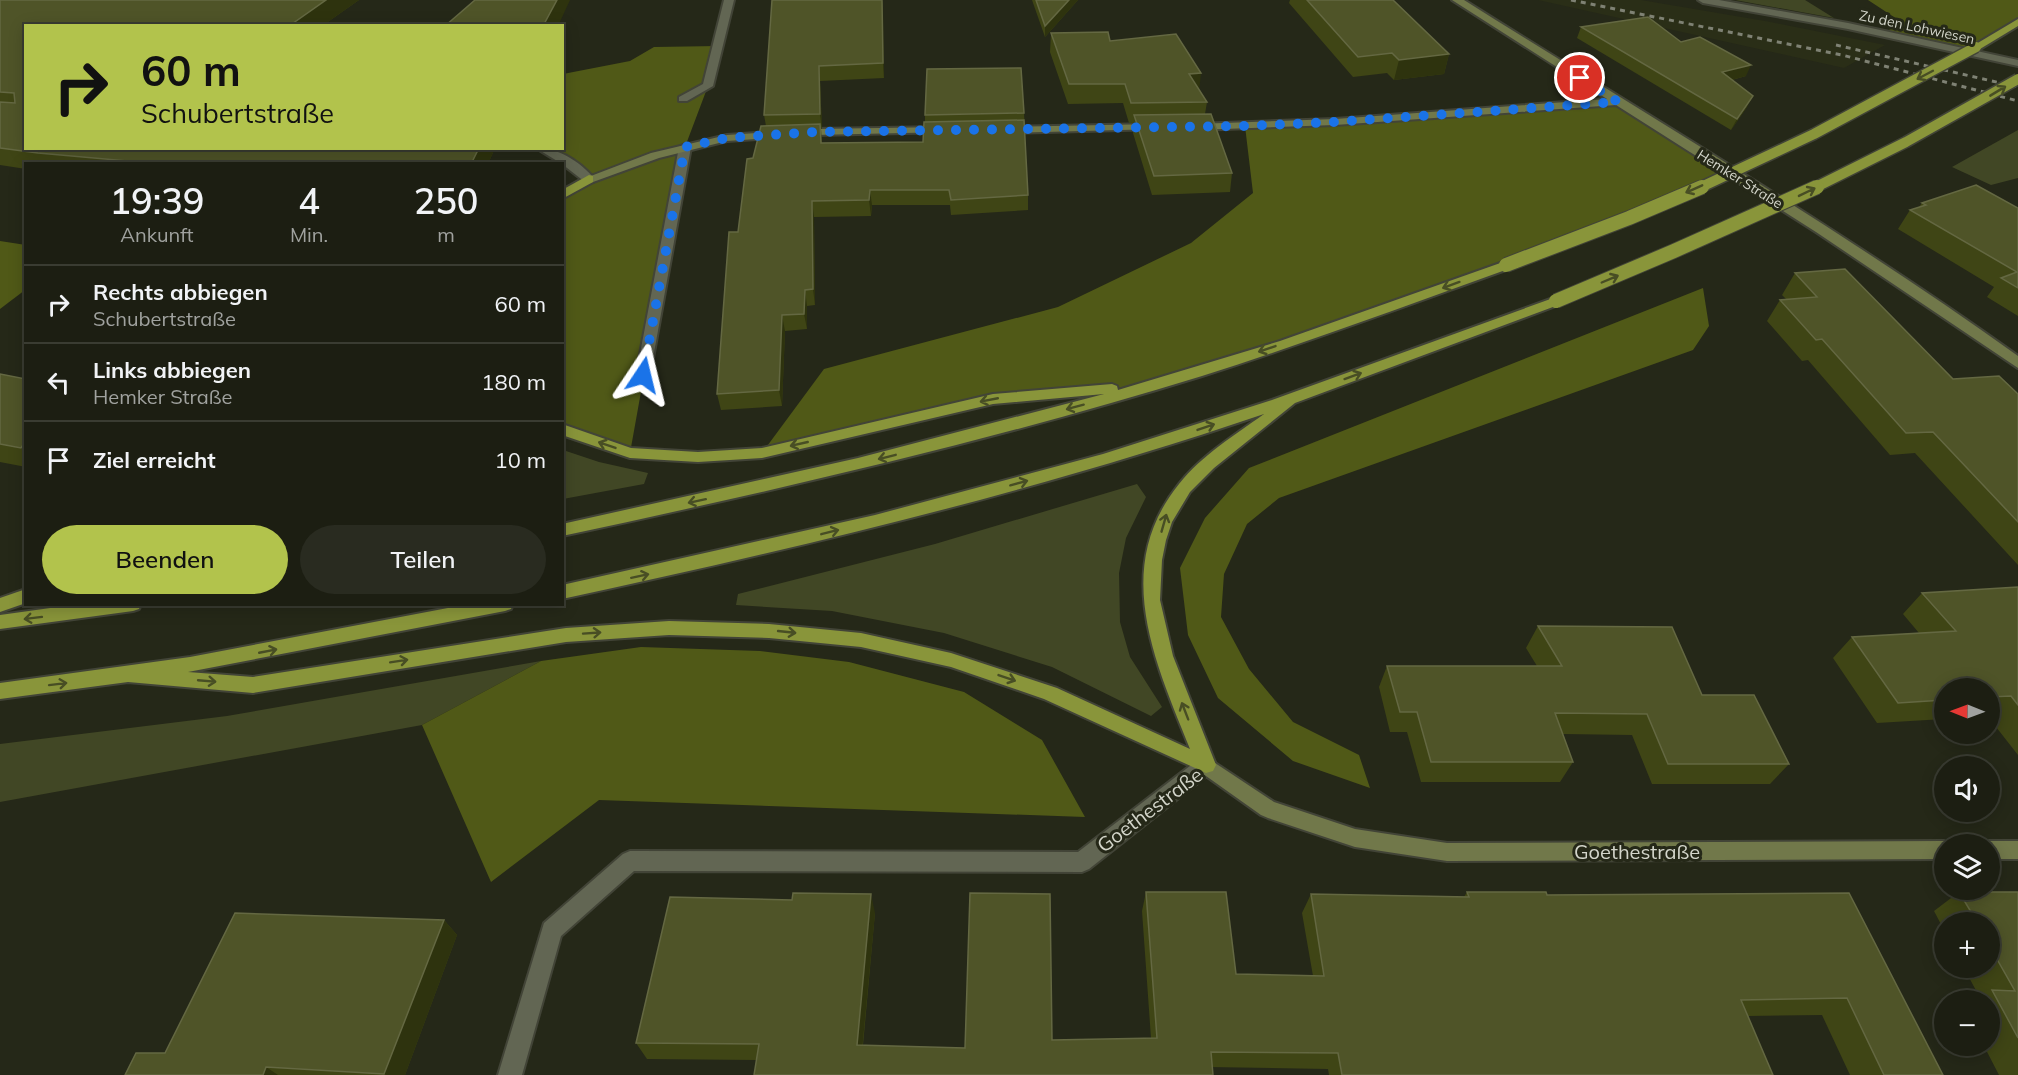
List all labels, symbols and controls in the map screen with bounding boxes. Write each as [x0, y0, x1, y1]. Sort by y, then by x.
street label: Zu den Lohwiesen [1858, 6, 1976, 48]
text: 60 m [141, 44, 241, 97]
icon: right [42, 48, 120, 126]
pin [1554, 52, 1605, 103]
icon: arrive [1563, 61, 1596, 94]
one-way arrow [1917, 69, 1934, 81]
one-way arrow [1989, 84, 2006, 96]
text: Schubertstraße [141, 96, 334, 130]
street label: Hemker Straße [1694, 146, 1786, 212]
text: 19:39 [110, 178, 204, 223]
text: 4 [298, 178, 320, 223]
text: 250 [414, 178, 478, 223]
one-way arrow [1685, 184, 1703, 195]
one-way arrow [1798, 185, 1816, 197]
text: Ankunft [120, 222, 194, 247]
text: Min. [290, 222, 328, 247]
text: m [437, 222, 455, 247]
one-way arrow [1600, 273, 1618, 284]
text: Rechts abbiegen [93, 278, 268, 306]
one-way arrow [1442, 281, 1461, 292]
icon: right [42, 288, 75, 321]
text: 60 m [495, 290, 546, 318]
text: Schubertstraße [93, 306, 236, 331]
position arrow [611, 343, 675, 407]
one-way arrow [1258, 345, 1277, 356]
text: Links abbiegen [93, 356, 251, 384]
icon: left [42, 366, 75, 399]
text: 180 m [481, 368, 546, 396]
one-way arrow [1343, 370, 1361, 381]
text: Hemker Straße [93, 384, 232, 409]
one-way arrow [980, 395, 999, 406]
one-way arrow [1066, 402, 1085, 413]
one-way arrow [1196, 421, 1215, 432]
one-way arrow [598, 438, 617, 449]
one-way arrow [790, 439, 809, 451]
icon: arrive [42, 444, 75, 477]
text: Ziel erreicht [93, 446, 216, 474]
text: 10 m [495, 446, 546, 474]
one-way arrow [877, 451, 896, 463]
one-way arrow [1009, 477, 1028, 488]
one-way arrow [687, 496, 707, 507]
one-way arrow [1159, 514, 1170, 533]
button: Beenden [42, 525, 288, 594]
button: Teilen [300, 525, 546, 594]
one-way arrow [820, 525, 839, 537]
one-way arrow [630, 570, 650, 581]
one-way arrow [24, 612, 43, 623]
one-way arrow [582, 627, 602, 638]
one-way arrow [777, 627, 796, 638]
one-way arrow [258, 645, 277, 656]
one-way arrow [389, 655, 409, 666]
one-way arrow [997, 674, 1016, 685]
one-way arrow [196, 676, 216, 687]
north arrow [1934, 678, 2000, 744]
map controls [1934, 678, 2000, 1056]
one-way arrow [48, 679, 68, 690]
one-way arrow [1179, 702, 1190, 721]
button: sound [1934, 756, 2000, 822]
street label: Goethestraße [1092, 762, 1208, 858]
button: layers [1934, 834, 2000, 900]
street label: Goethestraße [1574, 839, 1700, 864]
button: + [1934, 912, 2000, 978]
button: − [1934, 990, 2000, 1056]

